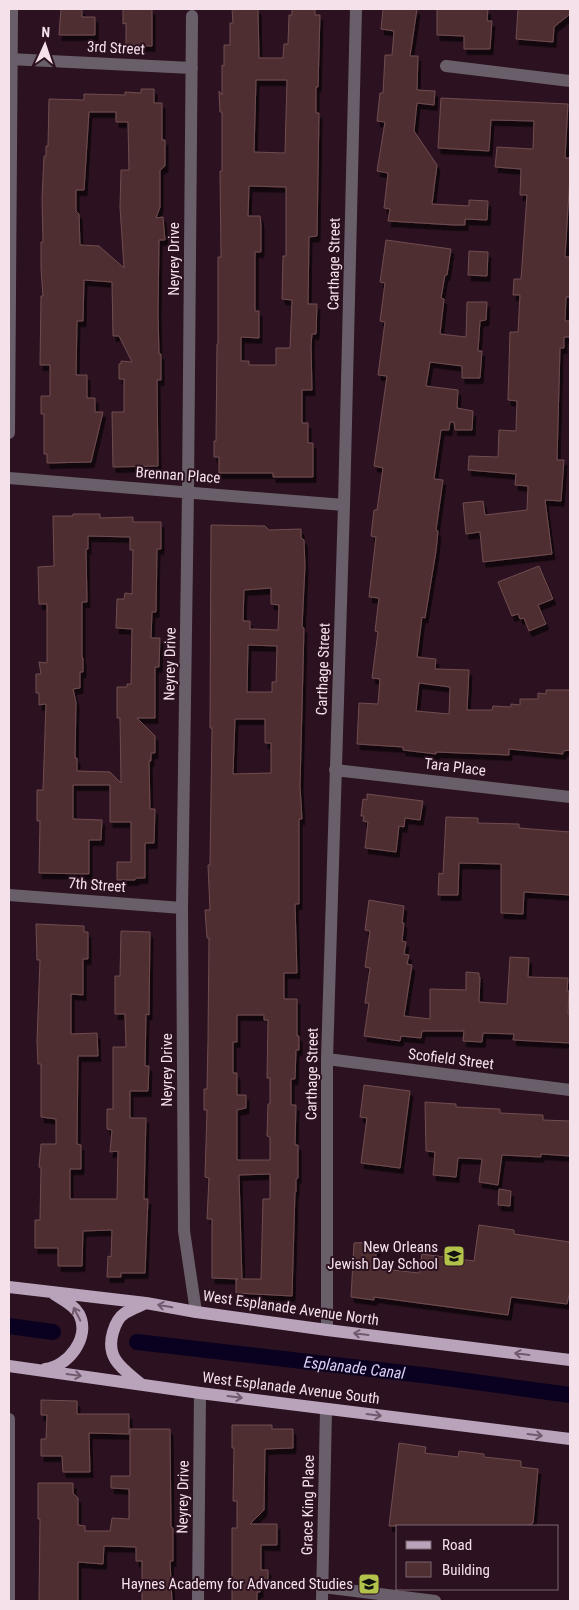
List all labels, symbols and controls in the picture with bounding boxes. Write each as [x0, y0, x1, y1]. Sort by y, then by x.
north arrow [20, 20, 70, 70]
text: N [41, 24, 50, 40]
street label: 3rd Street [87, 37, 145, 59]
street label: Carthage Street [324, 218, 344, 310]
street label: Neyrey Drive [165, 222, 183, 296]
street label: Brennan Place [135, 463, 221, 487]
street label: Carthage Street [312, 622, 334, 716]
street label: Neyrey Drive [160, 627, 180, 701]
street label: Tara Place [423, 754, 487, 780]
street label: 7th Street [68, 874, 126, 896]
street label: Carthage Street [302, 1028, 322, 1120]
street label: Neyrey Drive [158, 1033, 176, 1107]
street label: Scofield Street [407, 1045, 495, 1073]
place label: New Orleans Jewish Day School [327, 1238, 438, 1273]
school or university icon: New Orleans Jewish Day School [442, 1244, 466, 1268]
street label: West Esplanade Avenue North [202, 1287, 380, 1329]
one-way arrow [157, 1301, 173, 1311]
one-way arrow [72, 1307, 81, 1322]
one-way arrow [353, 1329, 369, 1339]
one-way arrow [514, 1349, 530, 1359]
water label: Esplanade Canal [303, 1352, 407, 1382]
street label: West Esplanade Avenue South [201, 1368, 381, 1408]
one-way arrow [66, 1371, 82, 1381]
one-way arrow [227, 1392, 243, 1402]
one-way arrow [366, 1410, 382, 1420]
one-way arrow [527, 1430, 543, 1440]
street label: Grace King Place [298, 1455, 318, 1555]
street label: Neyrey Drive [173, 1460, 193, 1534]
legend [396, 1525, 559, 1590]
text: Road [442, 1536, 472, 1554]
text: Building [442, 1561, 490, 1579]
school or university icon: Haynes Academy for Advanced Studies [357, 1572, 381, 1596]
place label: Haynes Academy for Advanced Studies [121, 1575, 353, 1593]

